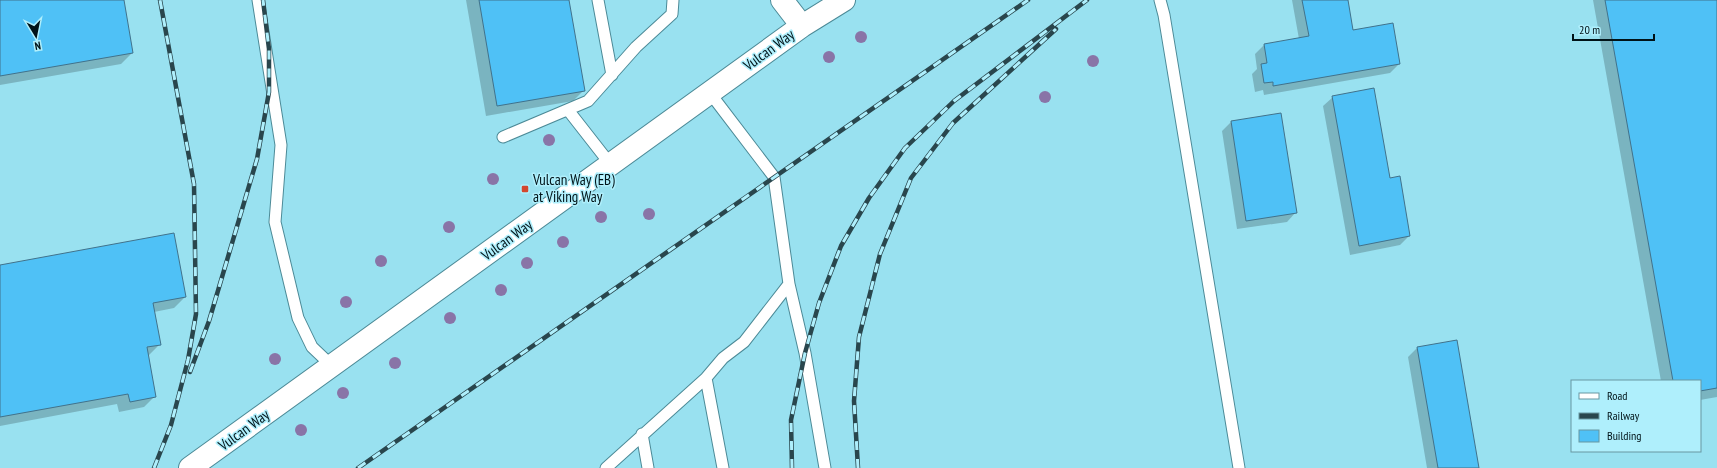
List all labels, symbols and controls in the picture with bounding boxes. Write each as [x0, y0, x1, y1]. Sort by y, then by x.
north arrow [16, 16, 56, 56]
scale bar [1573, 16, 1654, 42]
text: 20 m [1579, 22, 1600, 37]
street label: Vulcan Way [739, 25, 798, 75]
text: N [34, 38, 42, 53]
place label: Vulcan Way (EB) at Viking Way [532, 170, 615, 206]
marker: Vulcan Way (EB) at Viking Way [520, 184, 530, 194]
street label: Vulcan Way [477, 215, 536, 265]
legend [1571, 380, 1701, 452]
text: Road [1607, 388, 1627, 403]
street label: Vulcan Way [214, 405, 273, 455]
text: Railway [1607, 408, 1640, 423]
text: Building [1607, 428, 1642, 443]

